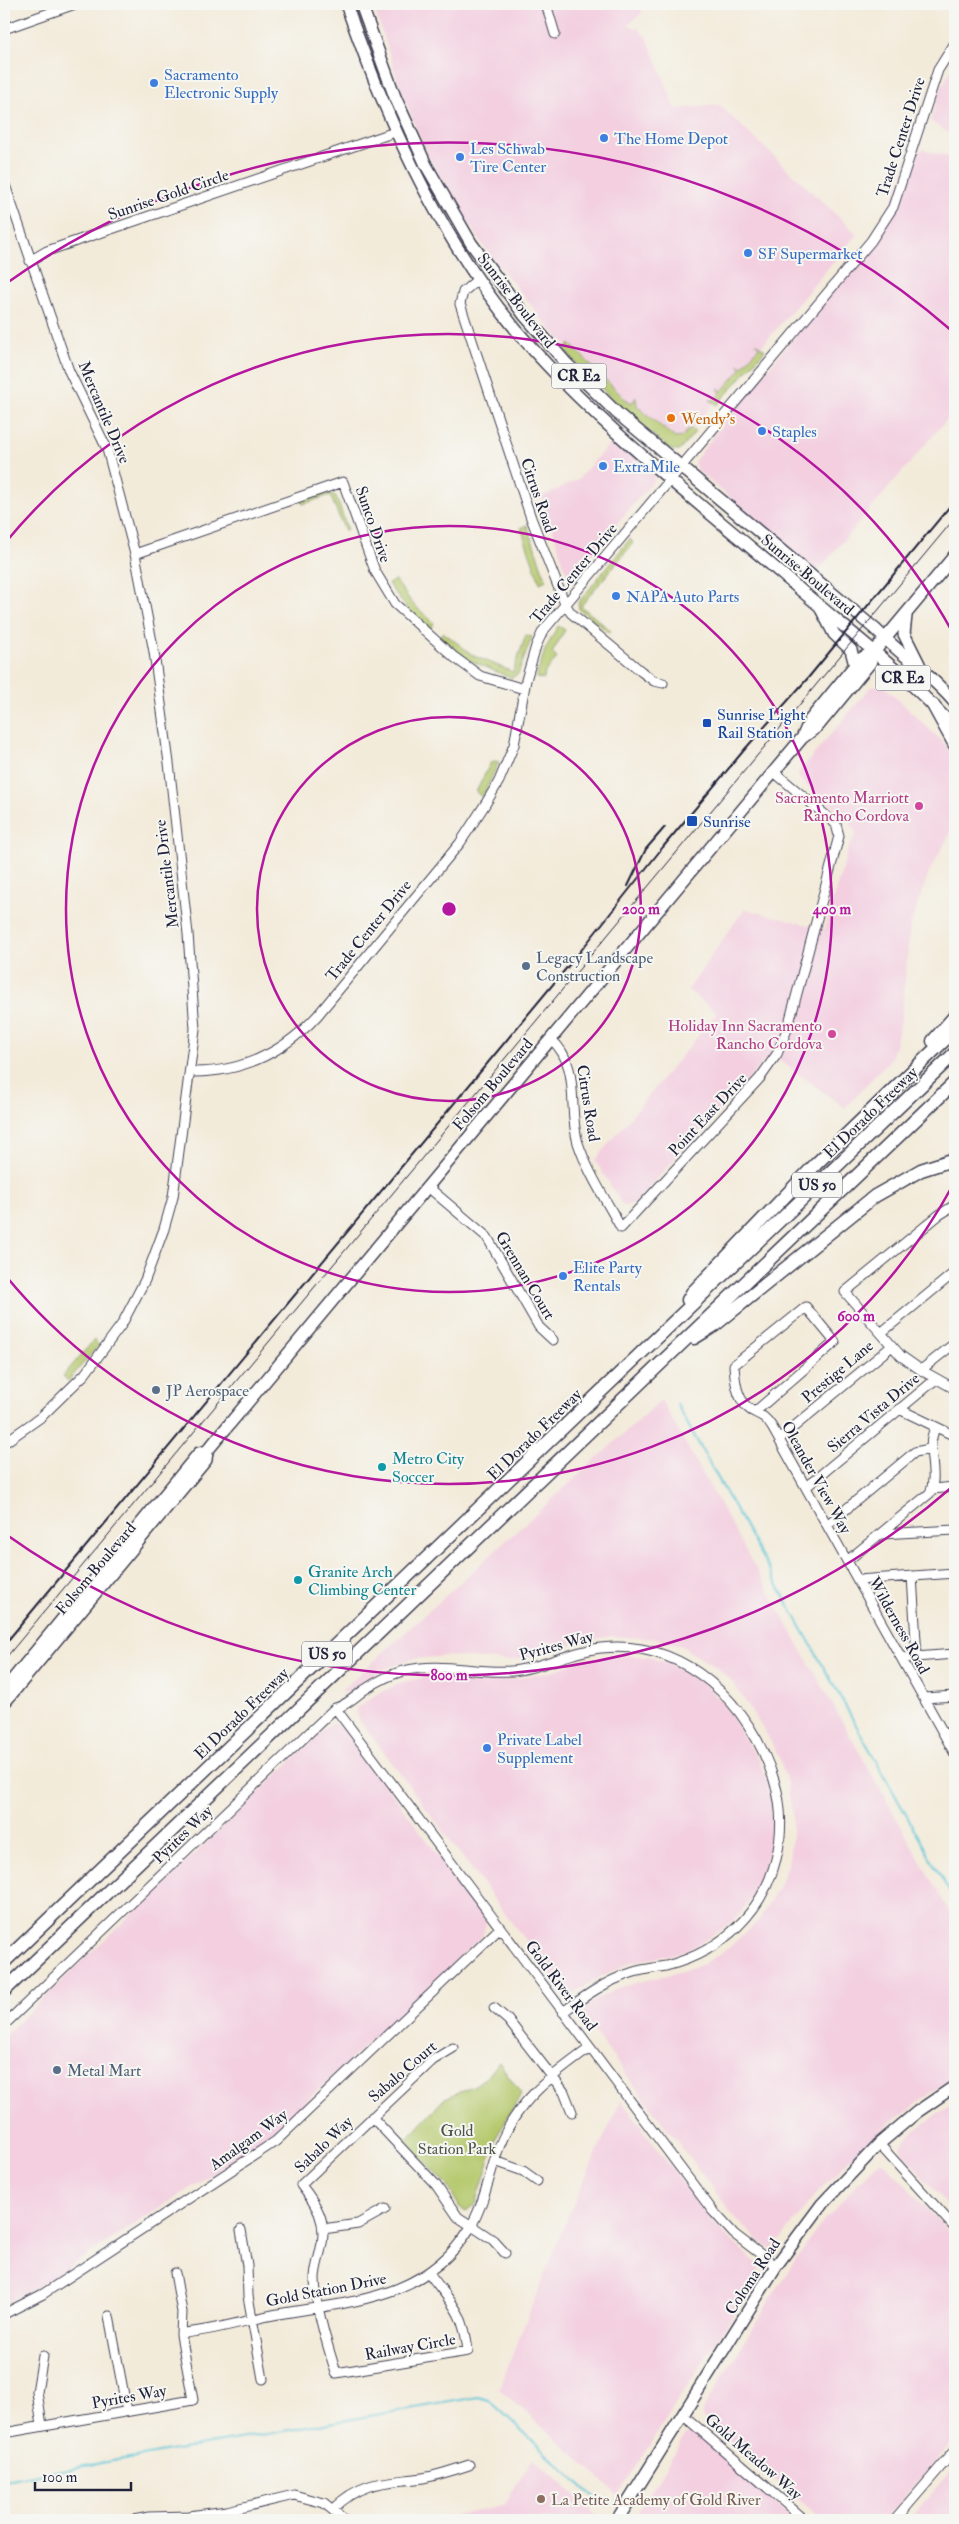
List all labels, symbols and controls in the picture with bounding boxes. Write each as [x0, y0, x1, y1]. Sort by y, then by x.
place label: Sacramento Electronic Supply [164, 65, 279, 104]
street label: Trade Center Drive [872, 74, 930, 200]
marker: Sacramento Electronic Supply [148, 77, 160, 89]
place label: The Home Depot [614, 129, 728, 150]
marker: The Home Depot [598, 132, 610, 144]
place label: Les Schwab Tire Center [470, 139, 546, 177]
marker: Les Schwab Tire Center [454, 151, 466, 163]
street label: Sunrise Gold Circle [105, 165, 232, 225]
place label: SF Supermarket [758, 244, 862, 265]
marker: SF Supermarket [742, 247, 754, 259]
street label: Sunrise Boulevard [473, 249, 560, 352]
street label: Mercantile Drive [74, 358, 135, 467]
road number: CR E2 [552, 364, 606, 388]
place label: Wendy's [680, 409, 735, 429]
marker: Wendy's [665, 412, 677, 424]
place label: Staples [772, 422, 817, 443]
marker: Staples [756, 425, 768, 437]
street label: Citrus Road [516, 455, 560, 535]
place label: ExtraMile [613, 457, 680, 477]
marker: ExtraMile [597, 460, 609, 472]
street label: Sunco Drive [351, 484, 396, 565]
street label: Trade Center Drive [526, 519, 622, 628]
street label: Sunrise Boulevard [757, 530, 858, 620]
place label: NAPA Auto Parts [626, 587, 739, 607]
marker: NAPA Auto Parts [610, 590, 622, 602]
road number: CR E2 [876, 666, 930, 690]
place label: Sunrise Light Rail Station [717, 705, 805, 743]
marker: Sunrise Light Rail Station [701, 717, 713, 729]
place label: Sacramento Marriott Rancho Cordova [775, 788, 909, 826]
marker: Sacramento Marriott Rancho Cordova [913, 800, 925, 812]
place label: Sunrise [703, 812, 751, 832]
marker: Sunrise [685, 814, 699, 828]
street label: Mercantile Drive [150, 818, 184, 929]
street label: Trade Center Drive [322, 876, 416, 986]
centre of rings [440, 900, 458, 918]
text: 200 m [622, 900, 660, 919]
text: 400 m [812, 900, 851, 919]
place label: Legacy Landscape Construction [536, 948, 653, 986]
marker: Legacy Landscape Construction [520, 960, 532, 972]
place label: Holiday Inn Sacramento Rancho Cordova [668, 1016, 822, 1054]
marker: Holiday Inn Sacramento Rancho Cordova [826, 1028, 838, 1040]
street label: Folsom Boulevard [448, 1034, 537, 1135]
street label: El Dorado Freeway [819, 1062, 923, 1163]
street label: Citrus Road [572, 1063, 604, 1143]
street label: Point East Drive [664, 1069, 752, 1160]
road number: US 50 [792, 1172, 842, 1198]
street label: Grennan Court [491, 1228, 559, 1323]
place label: Elite Party Rentals [573, 1258, 643, 1296]
marker: Elite Party Rentals [557, 1270, 569, 1282]
text: 600 m [837, 1307, 875, 1326]
street label: Prestige Lane [798, 1336, 878, 1408]
street label: Sierra Vista Drive [823, 1368, 924, 1457]
place label: JP Aerospace [165, 1381, 249, 1402]
marker: JP Aerospace [150, 1384, 162, 1396]
street label: El Dorado Freeway [483, 1384, 587, 1485]
street label: Oleander View Way [777, 1418, 856, 1538]
place label: Metro City Soccer [392, 1449, 465, 1487]
marker: Metro City Soccer [376, 1461, 388, 1473]
street label: Folsom Boulevard [51, 1518, 140, 1619]
place label: Granite Arch Climbing Center [308, 1562, 416, 1600]
street label: Wilderness Road [864, 1573, 934, 1678]
marker: Granite Arch Climbing Center [292, 1574, 304, 1586]
street label: Pyrites Way [517, 1626, 596, 1665]
road number: US 50 [302, 1642, 352, 1666]
street label: El Dorado Freeway [190, 1663, 294, 1764]
text: 800 m [430, 1666, 468, 1685]
place label: Private Label Supplement [497, 1730, 582, 1769]
marker: Private Label Supplement [481, 1742, 493, 1754]
street label: Pyrites Way [149, 1801, 218, 1868]
street label: Gold River Road [521, 1936, 602, 2035]
street label: Sabalo Court [364, 2037, 441, 2107]
place label: Metal Mart [67, 2061, 141, 2081]
marker: Metal Mart [51, 2064, 63, 2076]
street label: Amalgam Way [205, 2104, 292, 2175]
street label: Sabalo Way [290, 2111, 358, 2177]
park label: Gold Station Park [418, 2121, 497, 2159]
street label: Coloma Road [721, 2235, 785, 2318]
street label: Gold Station Drive [264, 2268, 388, 2311]
street label: Railway Circle [363, 2329, 457, 2365]
street label: Pyrites Way [90, 2380, 169, 2413]
street label: Gold Meadow Way [701, 2409, 807, 2505]
scale bar [35, 2459, 131, 2491]
text: 100 m [42, 2468, 78, 2487]
place label: La Petite Academy of Gold River [551, 2490, 761, 2510]
marker: La Petite Academy of Gold River [535, 2493, 547, 2505]

